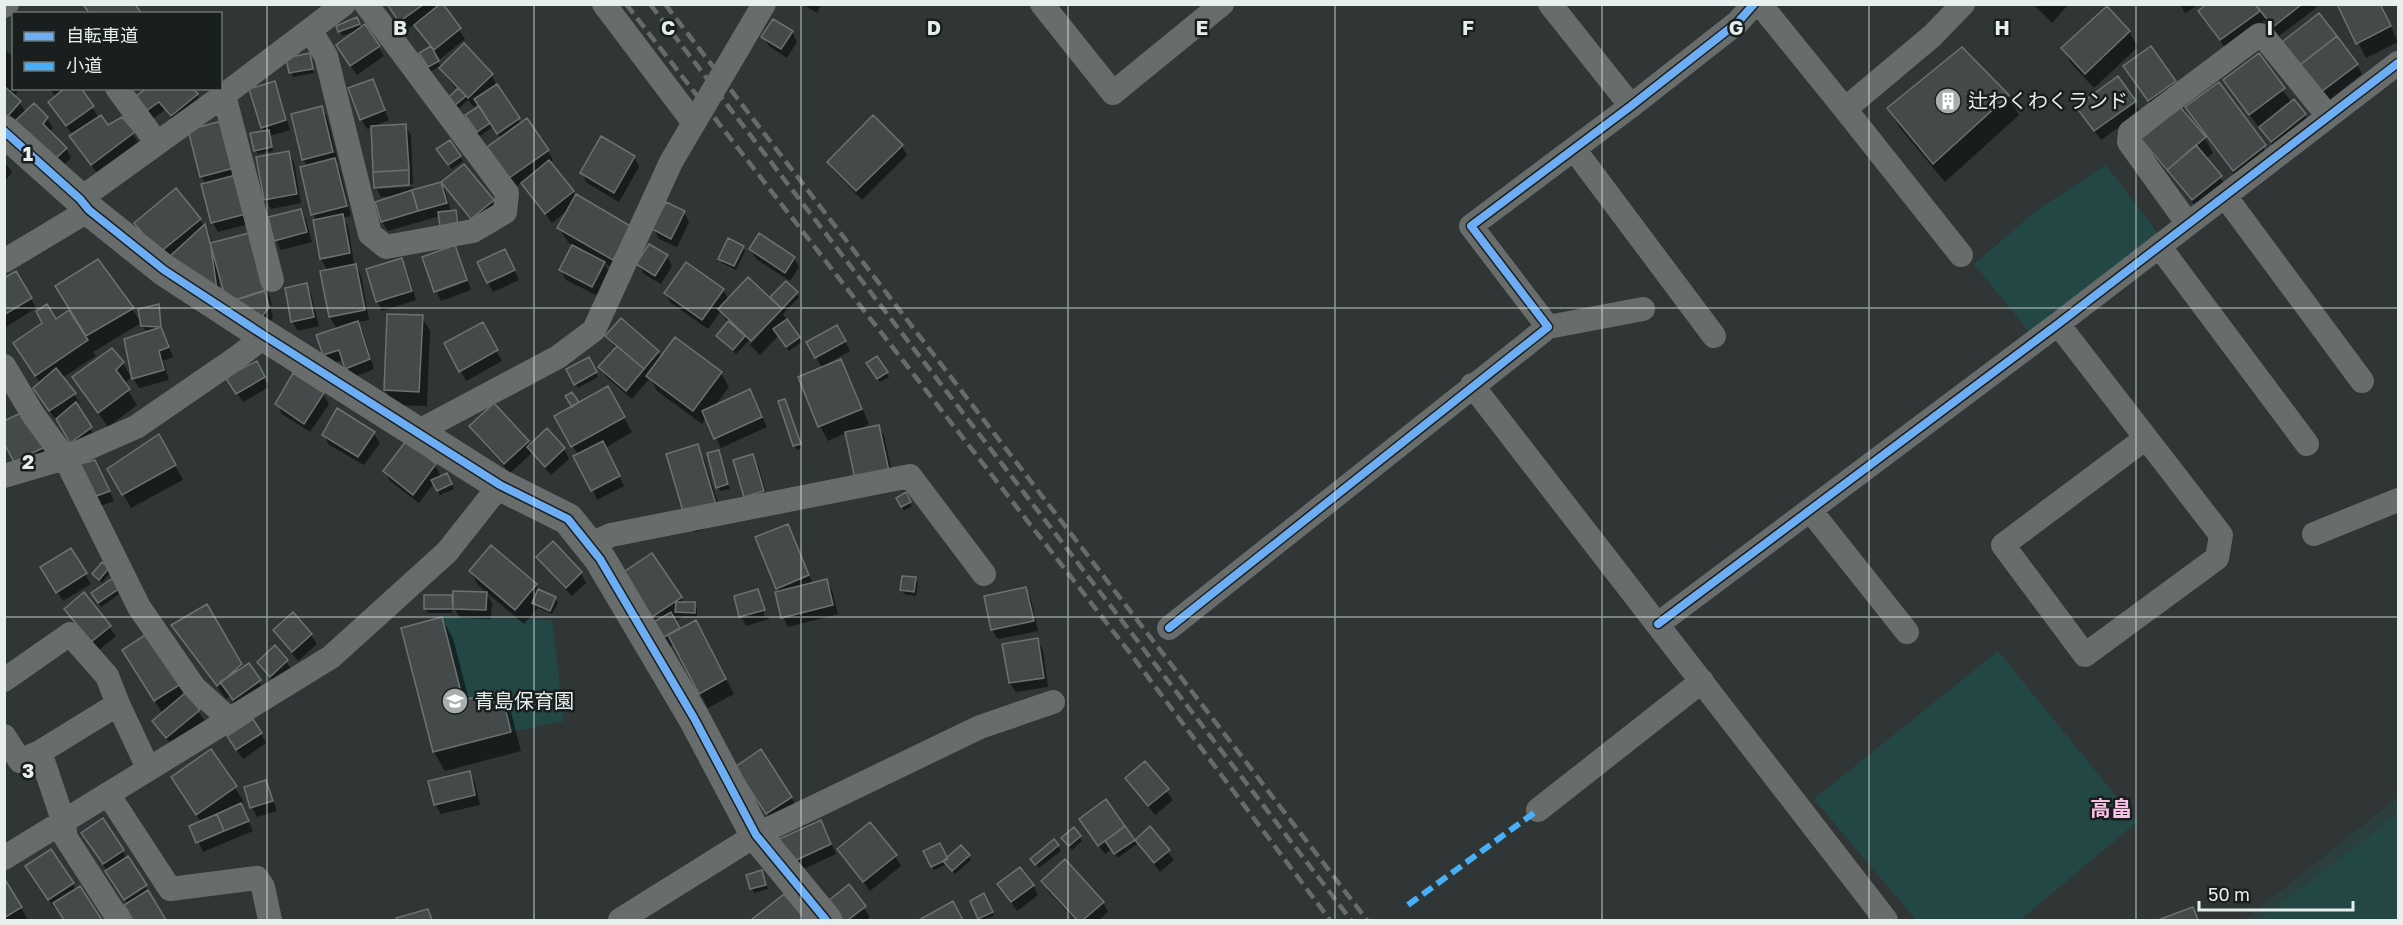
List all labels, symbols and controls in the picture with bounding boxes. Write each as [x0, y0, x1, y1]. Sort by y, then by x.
legend [12, 12, 222, 90]
text: B [393, 15, 407, 39]
text: C [661, 15, 675, 39]
text: D [927, 15, 941, 39]
text: E [1196, 15, 1208, 39]
text: F [1462, 15, 1474, 39]
text: G [1729, 15, 1743, 39]
text: H [1994, 15, 2010, 39]
text: I [2267, 15, 2273, 39]
text: 自転車道 [66, 24, 138, 46]
text: 小道 [66, 54, 102, 76]
building icon: 辻わくわくランド [1933, 86, 1963, 116]
place label: 辻わくわくランド [1968, 88, 2128, 112]
text: 1 [23, 141, 33, 165]
text: 2 [22, 449, 34, 473]
school or university icon: 青島保育園 [440, 686, 470, 716]
place label: 青島保育園 [474, 688, 574, 712]
text: 3 [22, 758, 34, 782]
district label: 高畠 [2090, 795, 2132, 821]
scale bar [2199, 874, 2354, 912]
text: 50 m [2208, 883, 2250, 905]

